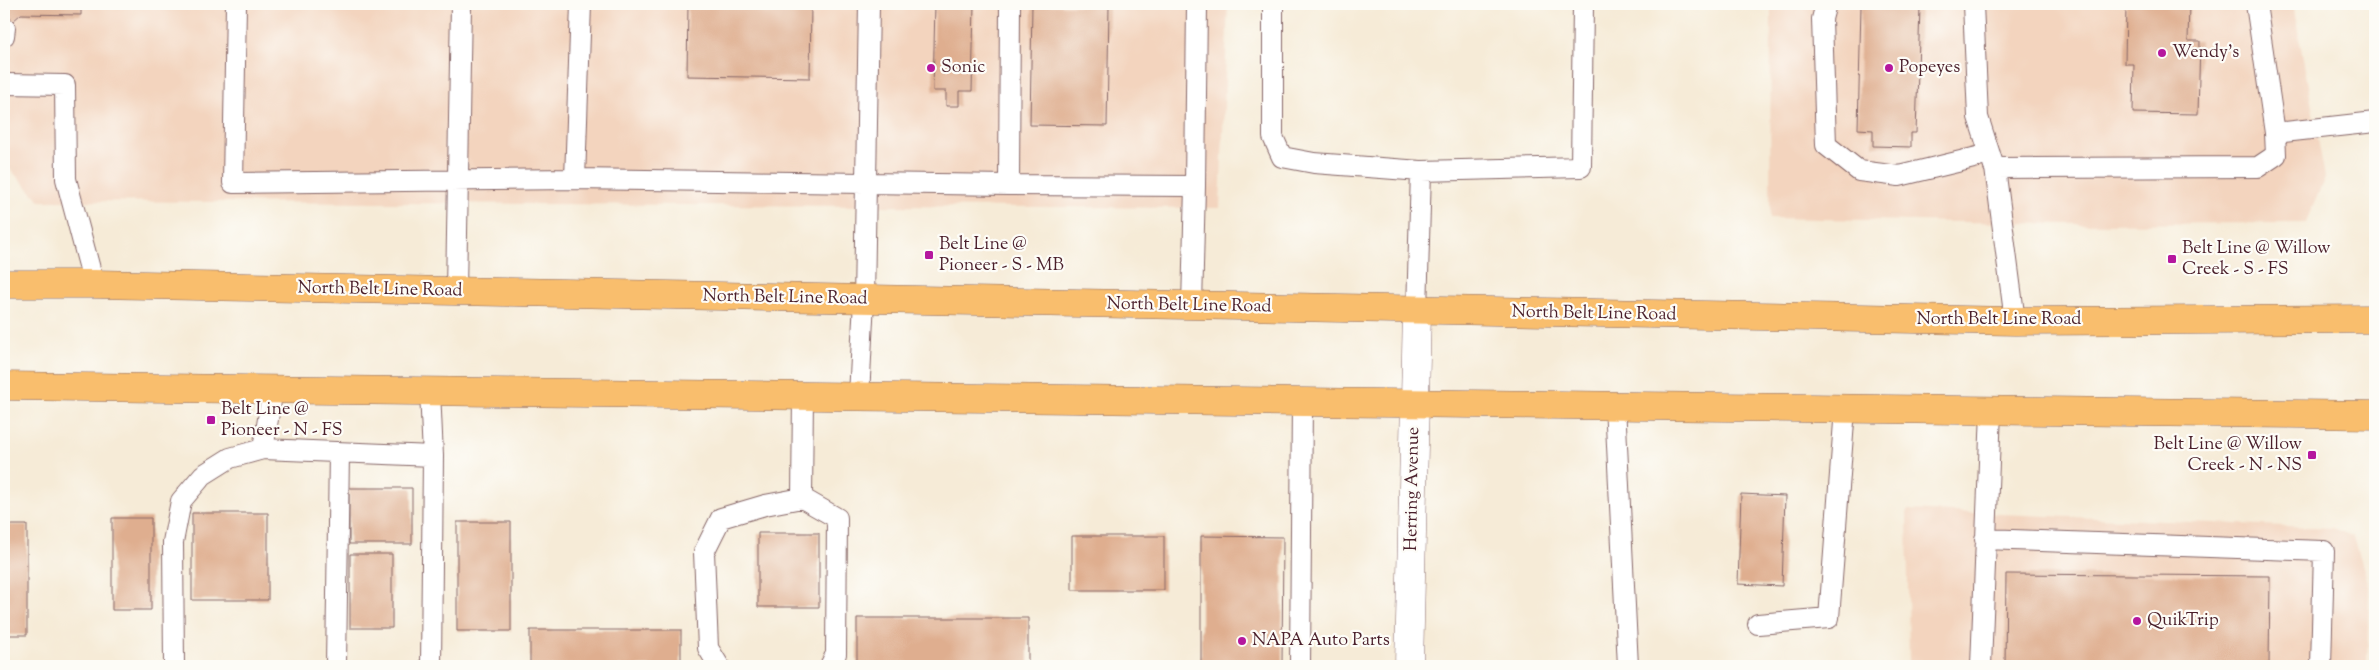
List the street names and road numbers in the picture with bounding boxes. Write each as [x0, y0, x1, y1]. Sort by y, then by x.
street label: North Belt Line Road [297, 276, 463, 304]
street label: North Belt Line Road [702, 284, 868, 312]
street label: North Belt Line Road [1106, 292, 1272, 320]
street label: North Belt Line Road [1511, 300, 1677, 328]
street label: North Belt Line Road [1917, 307, 2081, 333]
street label: Herring Avenue [1399, 427, 1427, 551]

